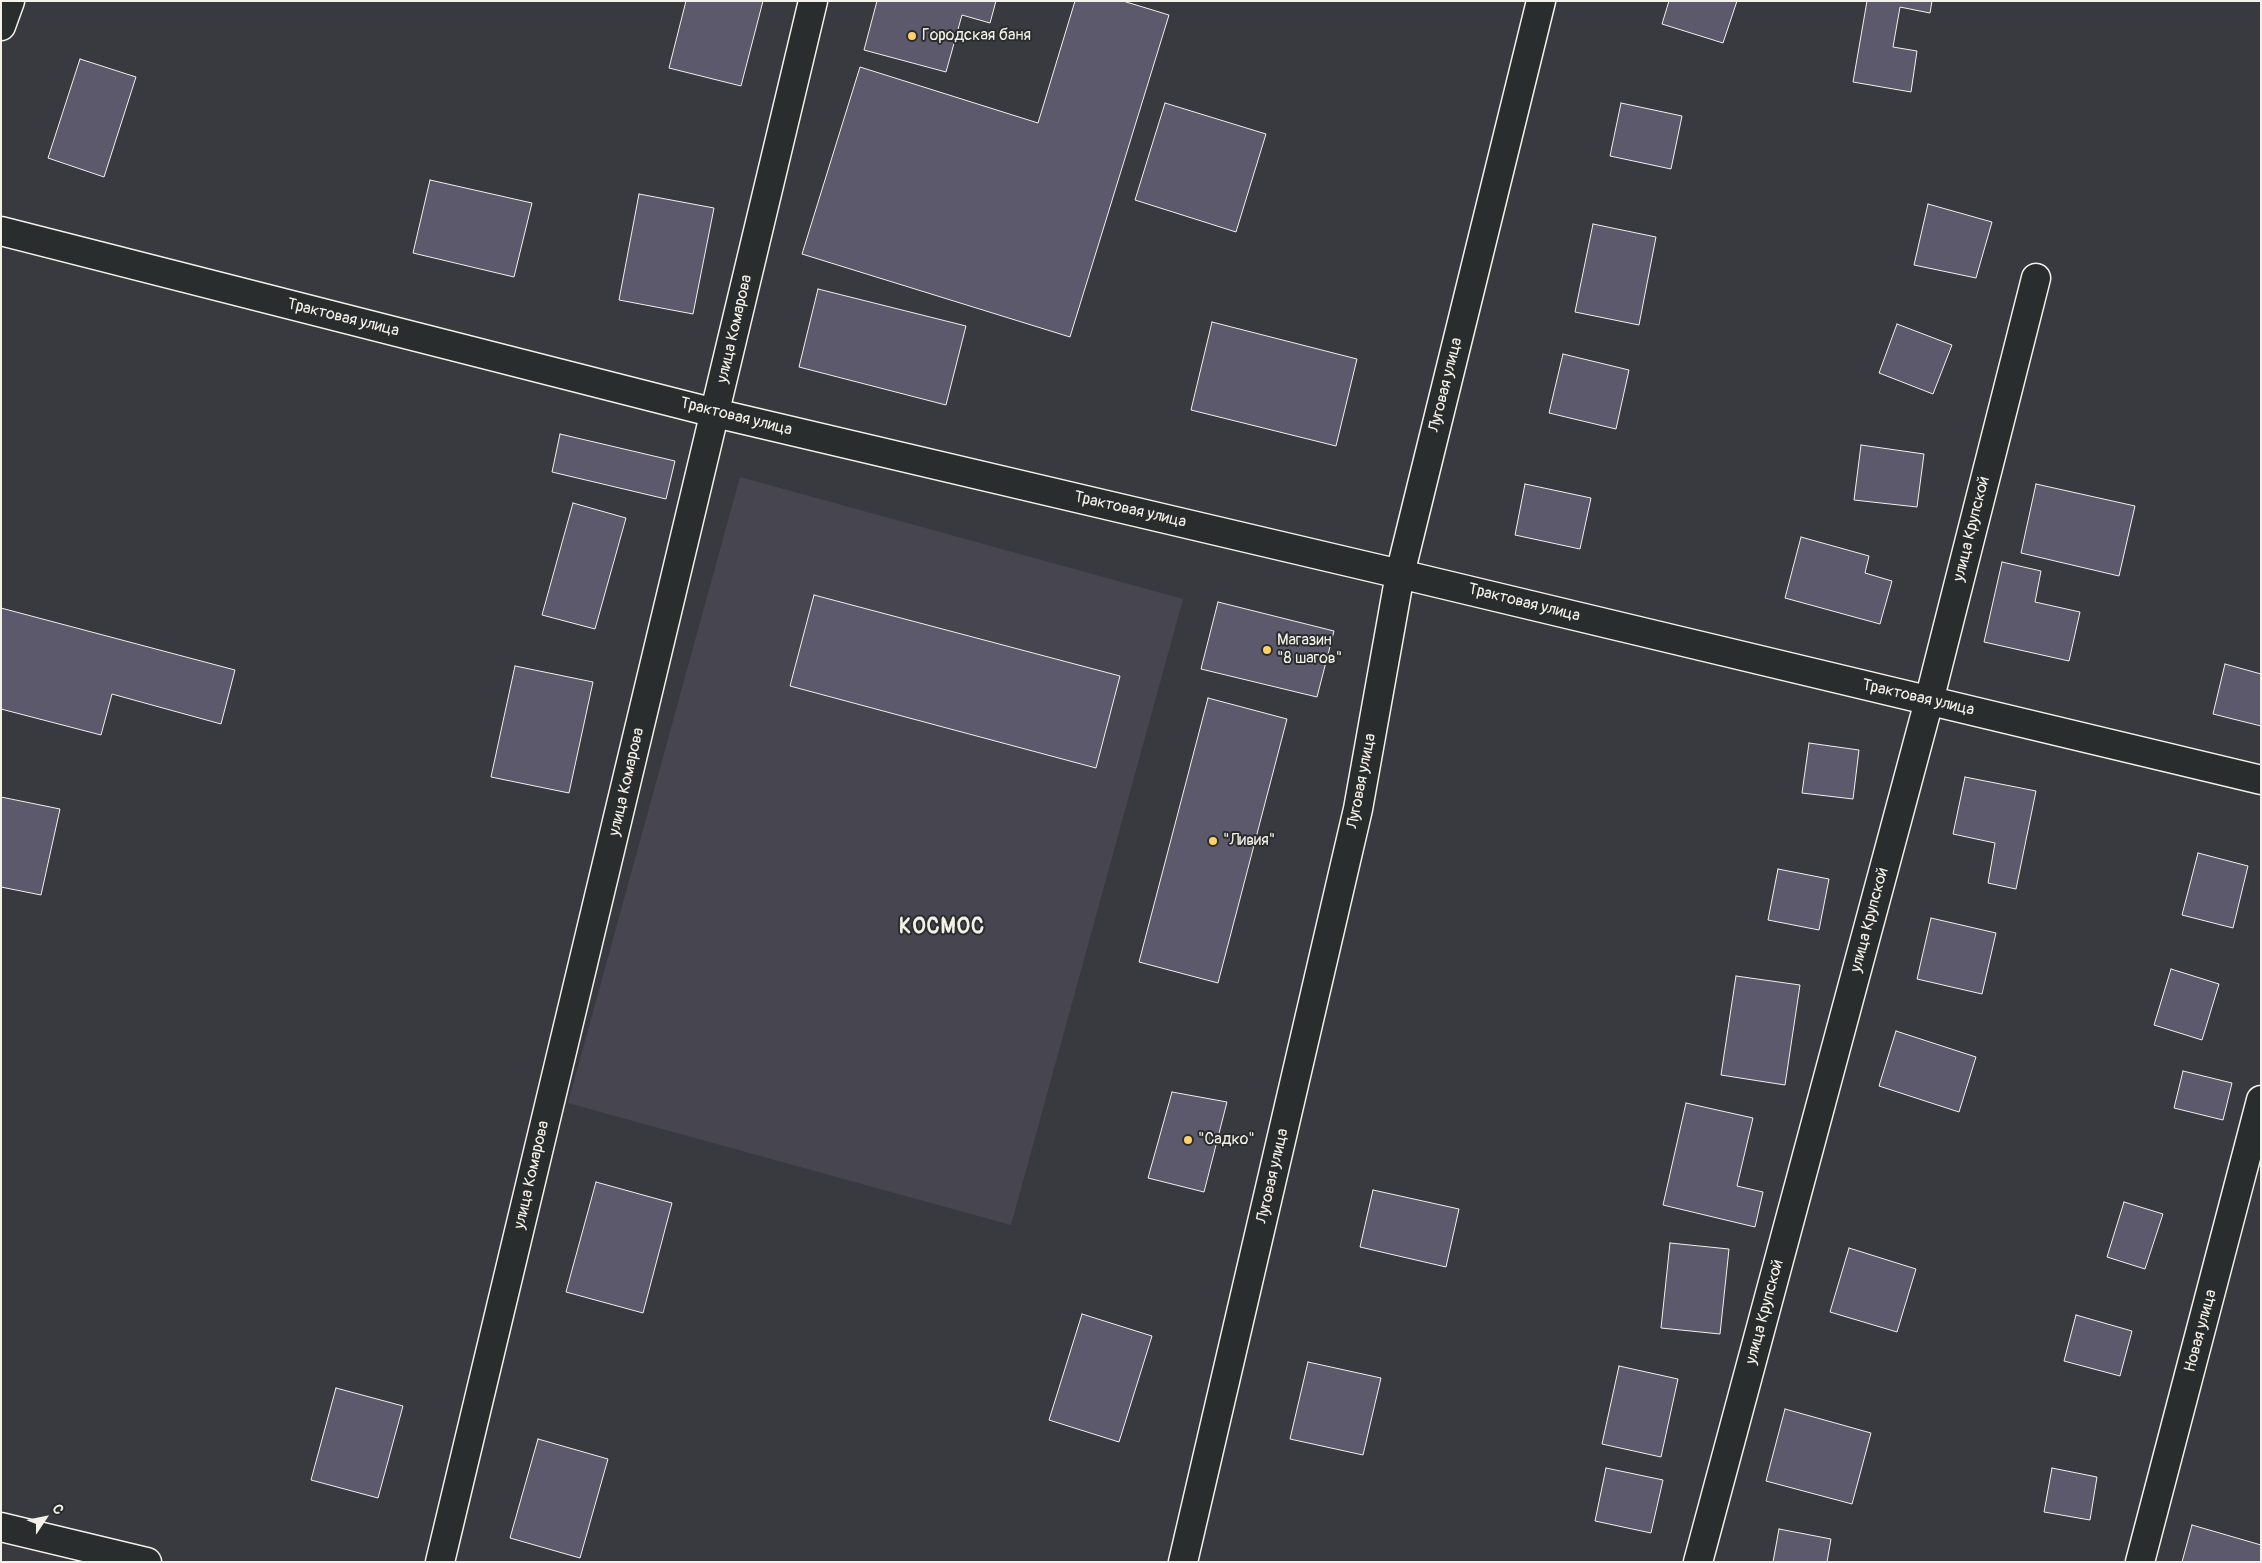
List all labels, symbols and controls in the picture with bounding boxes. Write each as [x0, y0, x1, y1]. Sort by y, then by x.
place label: Городская баня [922, 26, 1031, 46]
marker: Городская баня [906, 30, 918, 42]
street label: улица Комарова [713, 273, 757, 385]
street label: Трактовая улица [285, 295, 401, 341]
street label: Луговая улица [1425, 336, 1467, 434]
street label: Трактовая улица [678, 394, 794, 440]
street label: улица Крупской [1950, 474, 1994, 584]
street label: Трактовая улица [1072, 488, 1188, 532]
street label: Трактовая улица [1466, 580, 1582, 626]
place label: Магазин "8 шагов" [1277, 631, 1342, 669]
marker: Магазин "8 шагов" [1261, 644, 1273, 656]
street label: Трактовая улица [1860, 676, 1976, 720]
street label: улица Комарова [605, 726, 649, 838]
street label: Луговая улица [1343, 732, 1381, 830]
place label: "Ливия" [1223, 831, 1275, 851]
marker: "Ливия" [1207, 835, 1219, 847]
street label: улица Крупской [1847, 866, 1893, 974]
district label: КОСМОС [898, 915, 986, 941]
street label: улица Комарова [510, 1119, 554, 1231]
street label: Луговая улица [1253, 1127, 1293, 1225]
place label: "Садко" [1198, 1130, 1255, 1150]
marker: "Садко" [1182, 1134, 1194, 1146]
street label: улица Крупской [1742, 1258, 1788, 1366]
street label: Новая улица [2181, 1288, 2221, 1374]
north arrow [20, 1493, 70, 1543]
text: С [48, 1501, 67, 1518]

